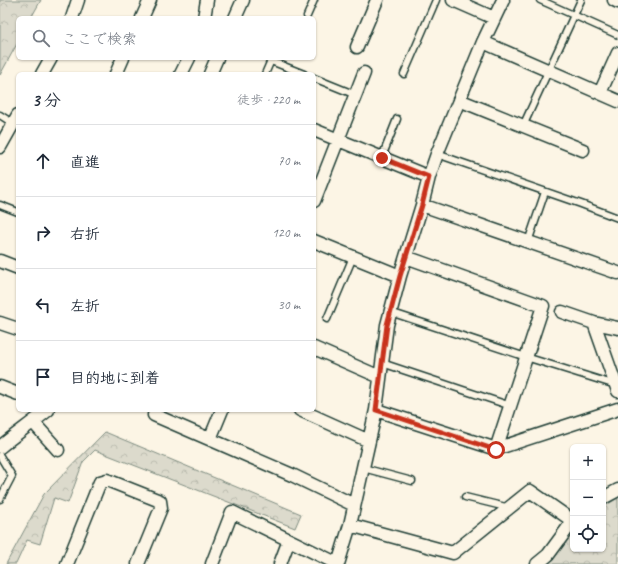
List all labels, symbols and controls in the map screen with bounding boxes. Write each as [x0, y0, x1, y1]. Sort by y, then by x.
search box [16, 16, 316, 60]
icon: search [30, 27, 52, 49]
text: ここで検索 [62, 30, 137, 49]
text: 3 分 [32, 90, 61, 111]
text: 徒歩 · 220 m [237, 92, 300, 108]
route end [373, 149, 391, 167]
icon: ahead [32, 150, 54, 172]
text: 直進 [70, 153, 100, 172]
text: 70 m [278, 153, 300, 169]
icon: right [32, 222, 54, 244]
text: 右折 [70, 225, 100, 244]
text: 120 m [272, 225, 300, 241]
icon: left [32, 294, 54, 316]
text: 左折 [70, 297, 100, 316]
text: 30 m [278, 297, 300, 313]
icon: arrive [32, 366, 54, 388]
text: 目的地に到着 [70, 369, 160, 388]
route start [487, 441, 505, 459]
map controls [570, 444, 606, 552]
button: + [570, 444, 606, 480]
button: − [570, 480, 606, 516]
button: locate [570, 516, 606, 552]

